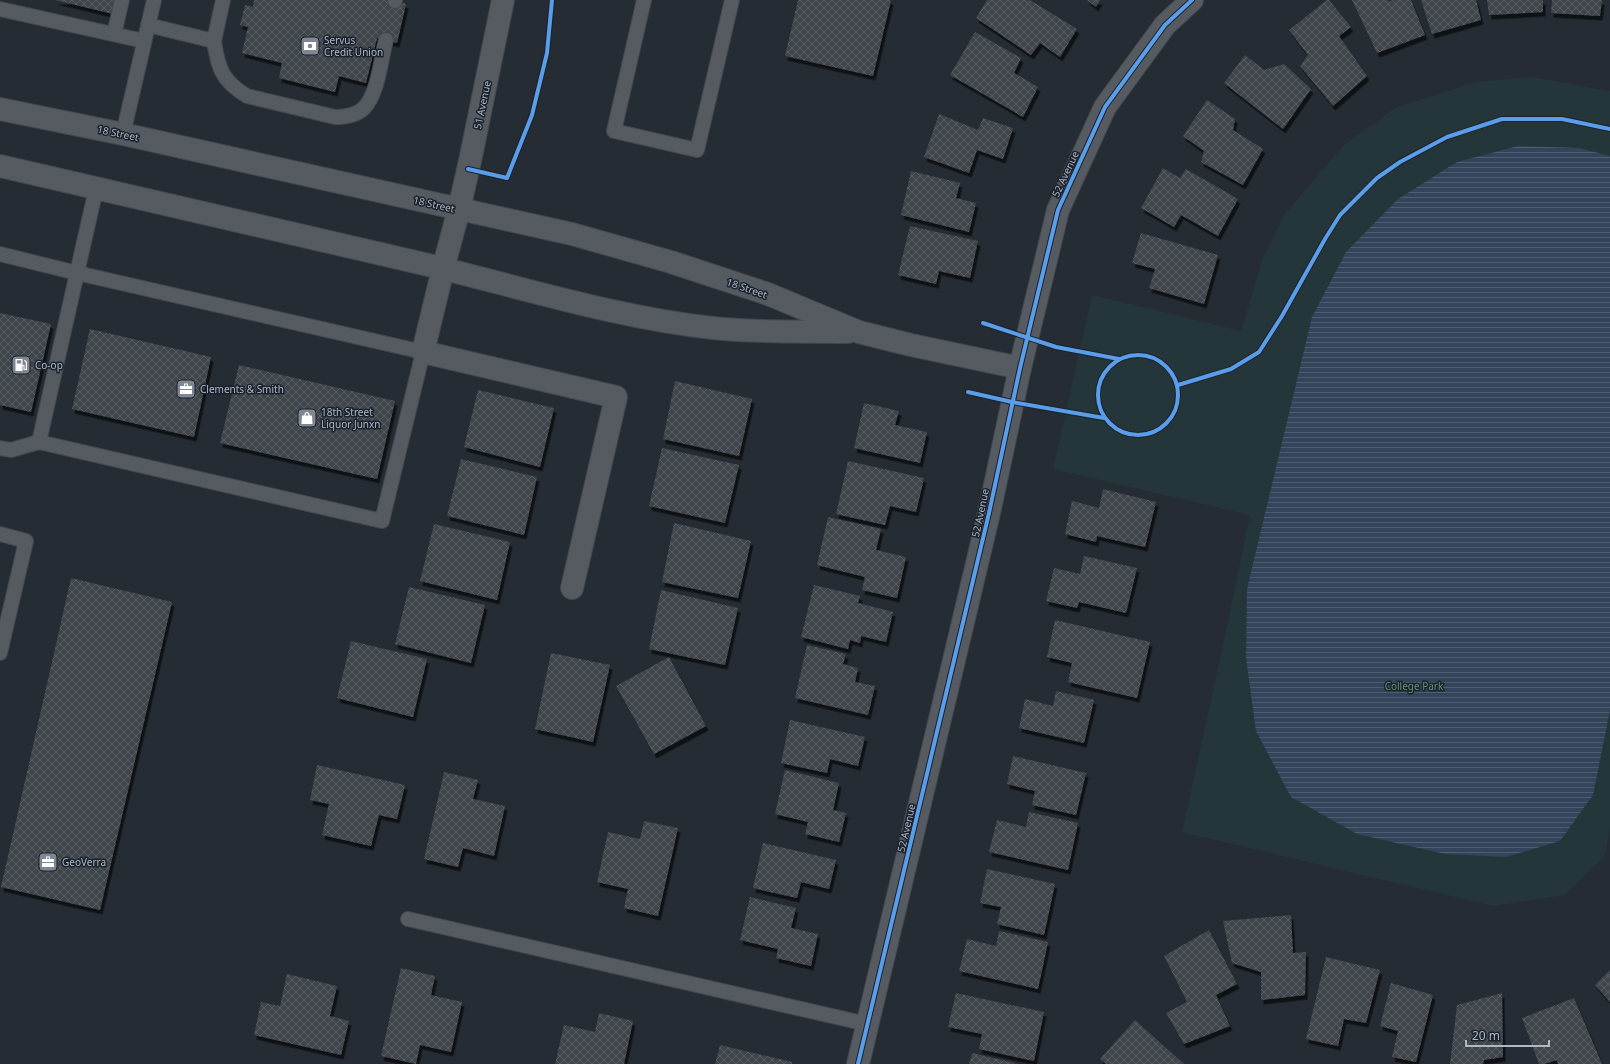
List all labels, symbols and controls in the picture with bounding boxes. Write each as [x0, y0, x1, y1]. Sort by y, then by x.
place label: Servus Credit Union [324, 33, 383, 59]
bank icon: Servus Credit Union [299, 35, 321, 57]
street label: 51 Avenue [470, 79, 494, 130]
street label: 18 Street [96, 122, 140, 144]
street label: 52 Avenue [1048, 148, 1082, 199]
street label: 18 Street [412, 192, 456, 216]
street label: 18 Street [725, 275, 769, 302]
fuel station icon: Co-op [10, 354, 32, 376]
place label: Co-op [35, 358, 63, 372]
office icon: Clements & Smith [175, 378, 197, 400]
place label: Clements & Smith [200, 382, 284, 396]
place label: 18th Street Liquor Junxn [321, 405, 381, 431]
shop icon: 18th Street Liquor Junxn [296, 407, 318, 429]
street label: 52 Avenue [968, 487, 992, 538]
park label: College Park [1385, 679, 1444, 693]
street label: 52 Avenue [894, 802, 918, 854]
office icon: GeoVerra [37, 851, 59, 873]
place label: GeoVerra [62, 855, 106, 869]
scale bar [1466, 1022, 1549, 1048]
text: 20 m [1472, 1027, 1500, 1044]

